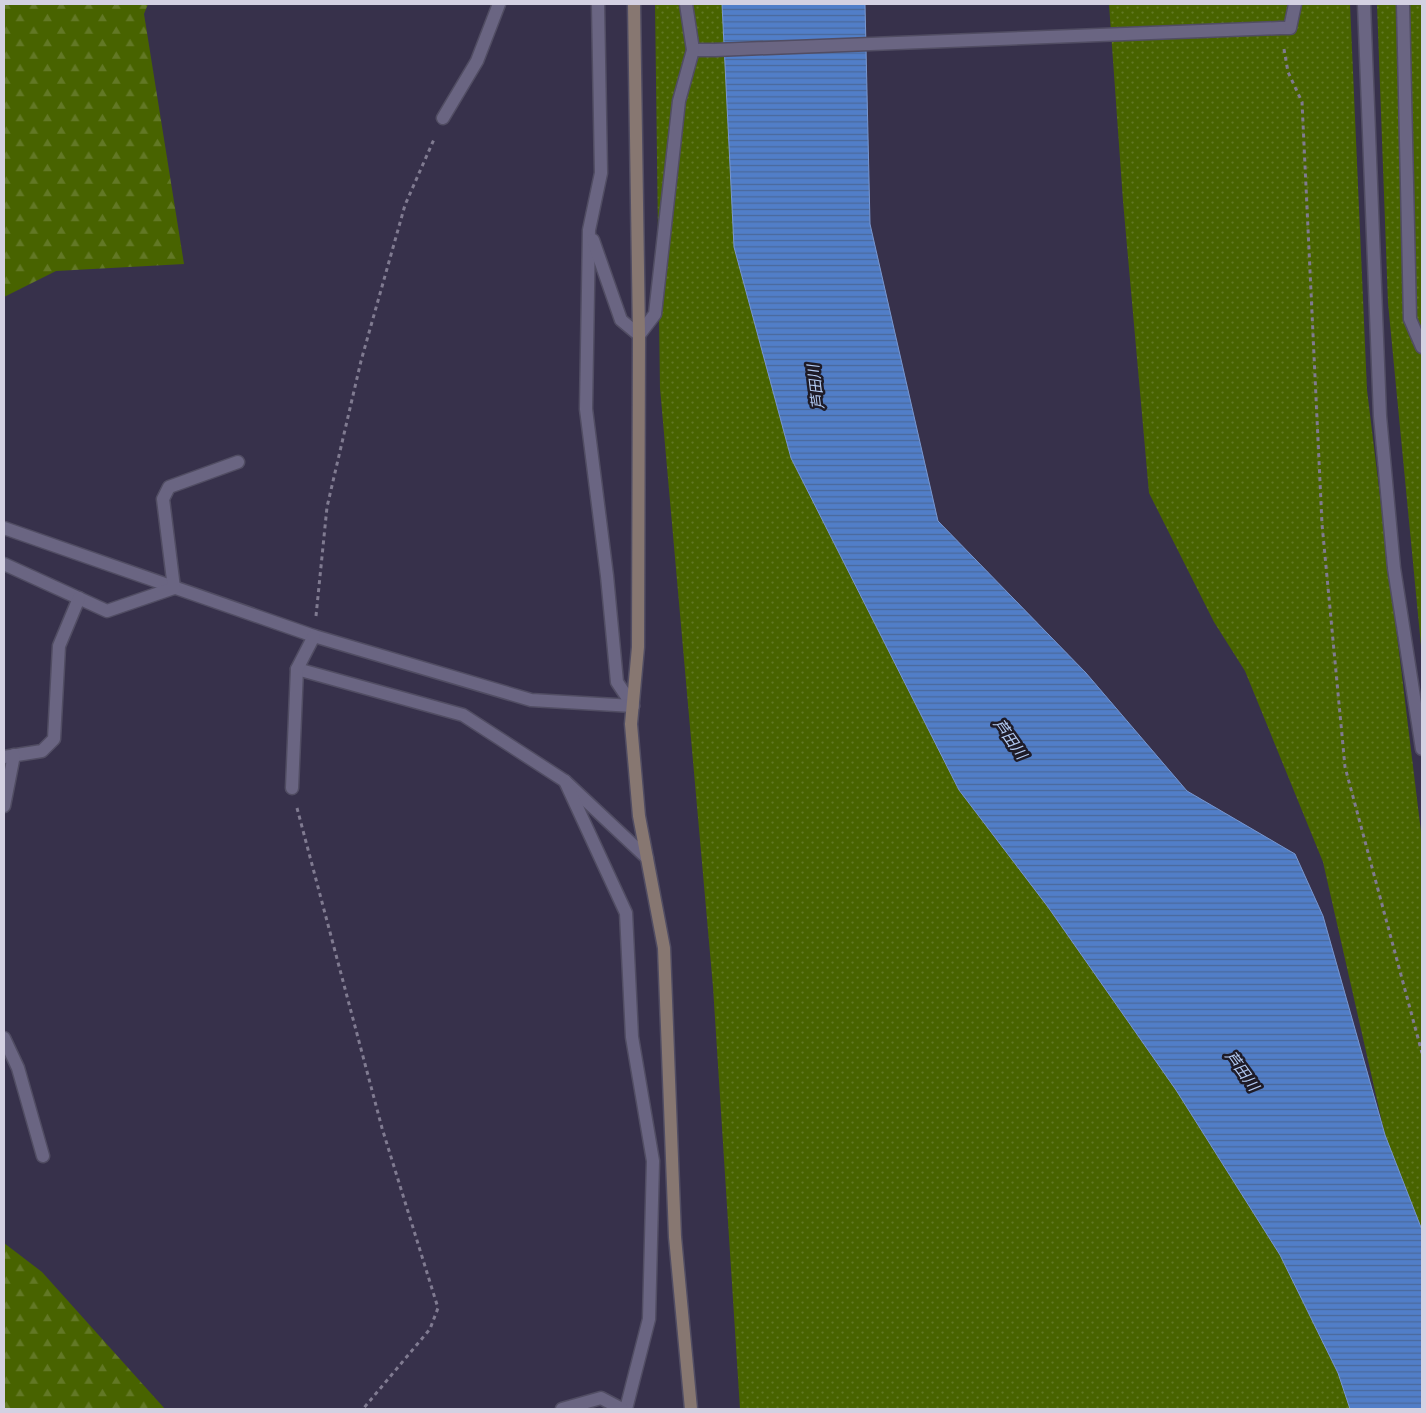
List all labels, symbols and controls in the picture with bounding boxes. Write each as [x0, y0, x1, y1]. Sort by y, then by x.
water label: 芦田川 [804, 362, 828, 410]
water label: 芦田川 [990, 715, 1031, 764]
water label: 芦田川 [1221, 1048, 1264, 1096]

